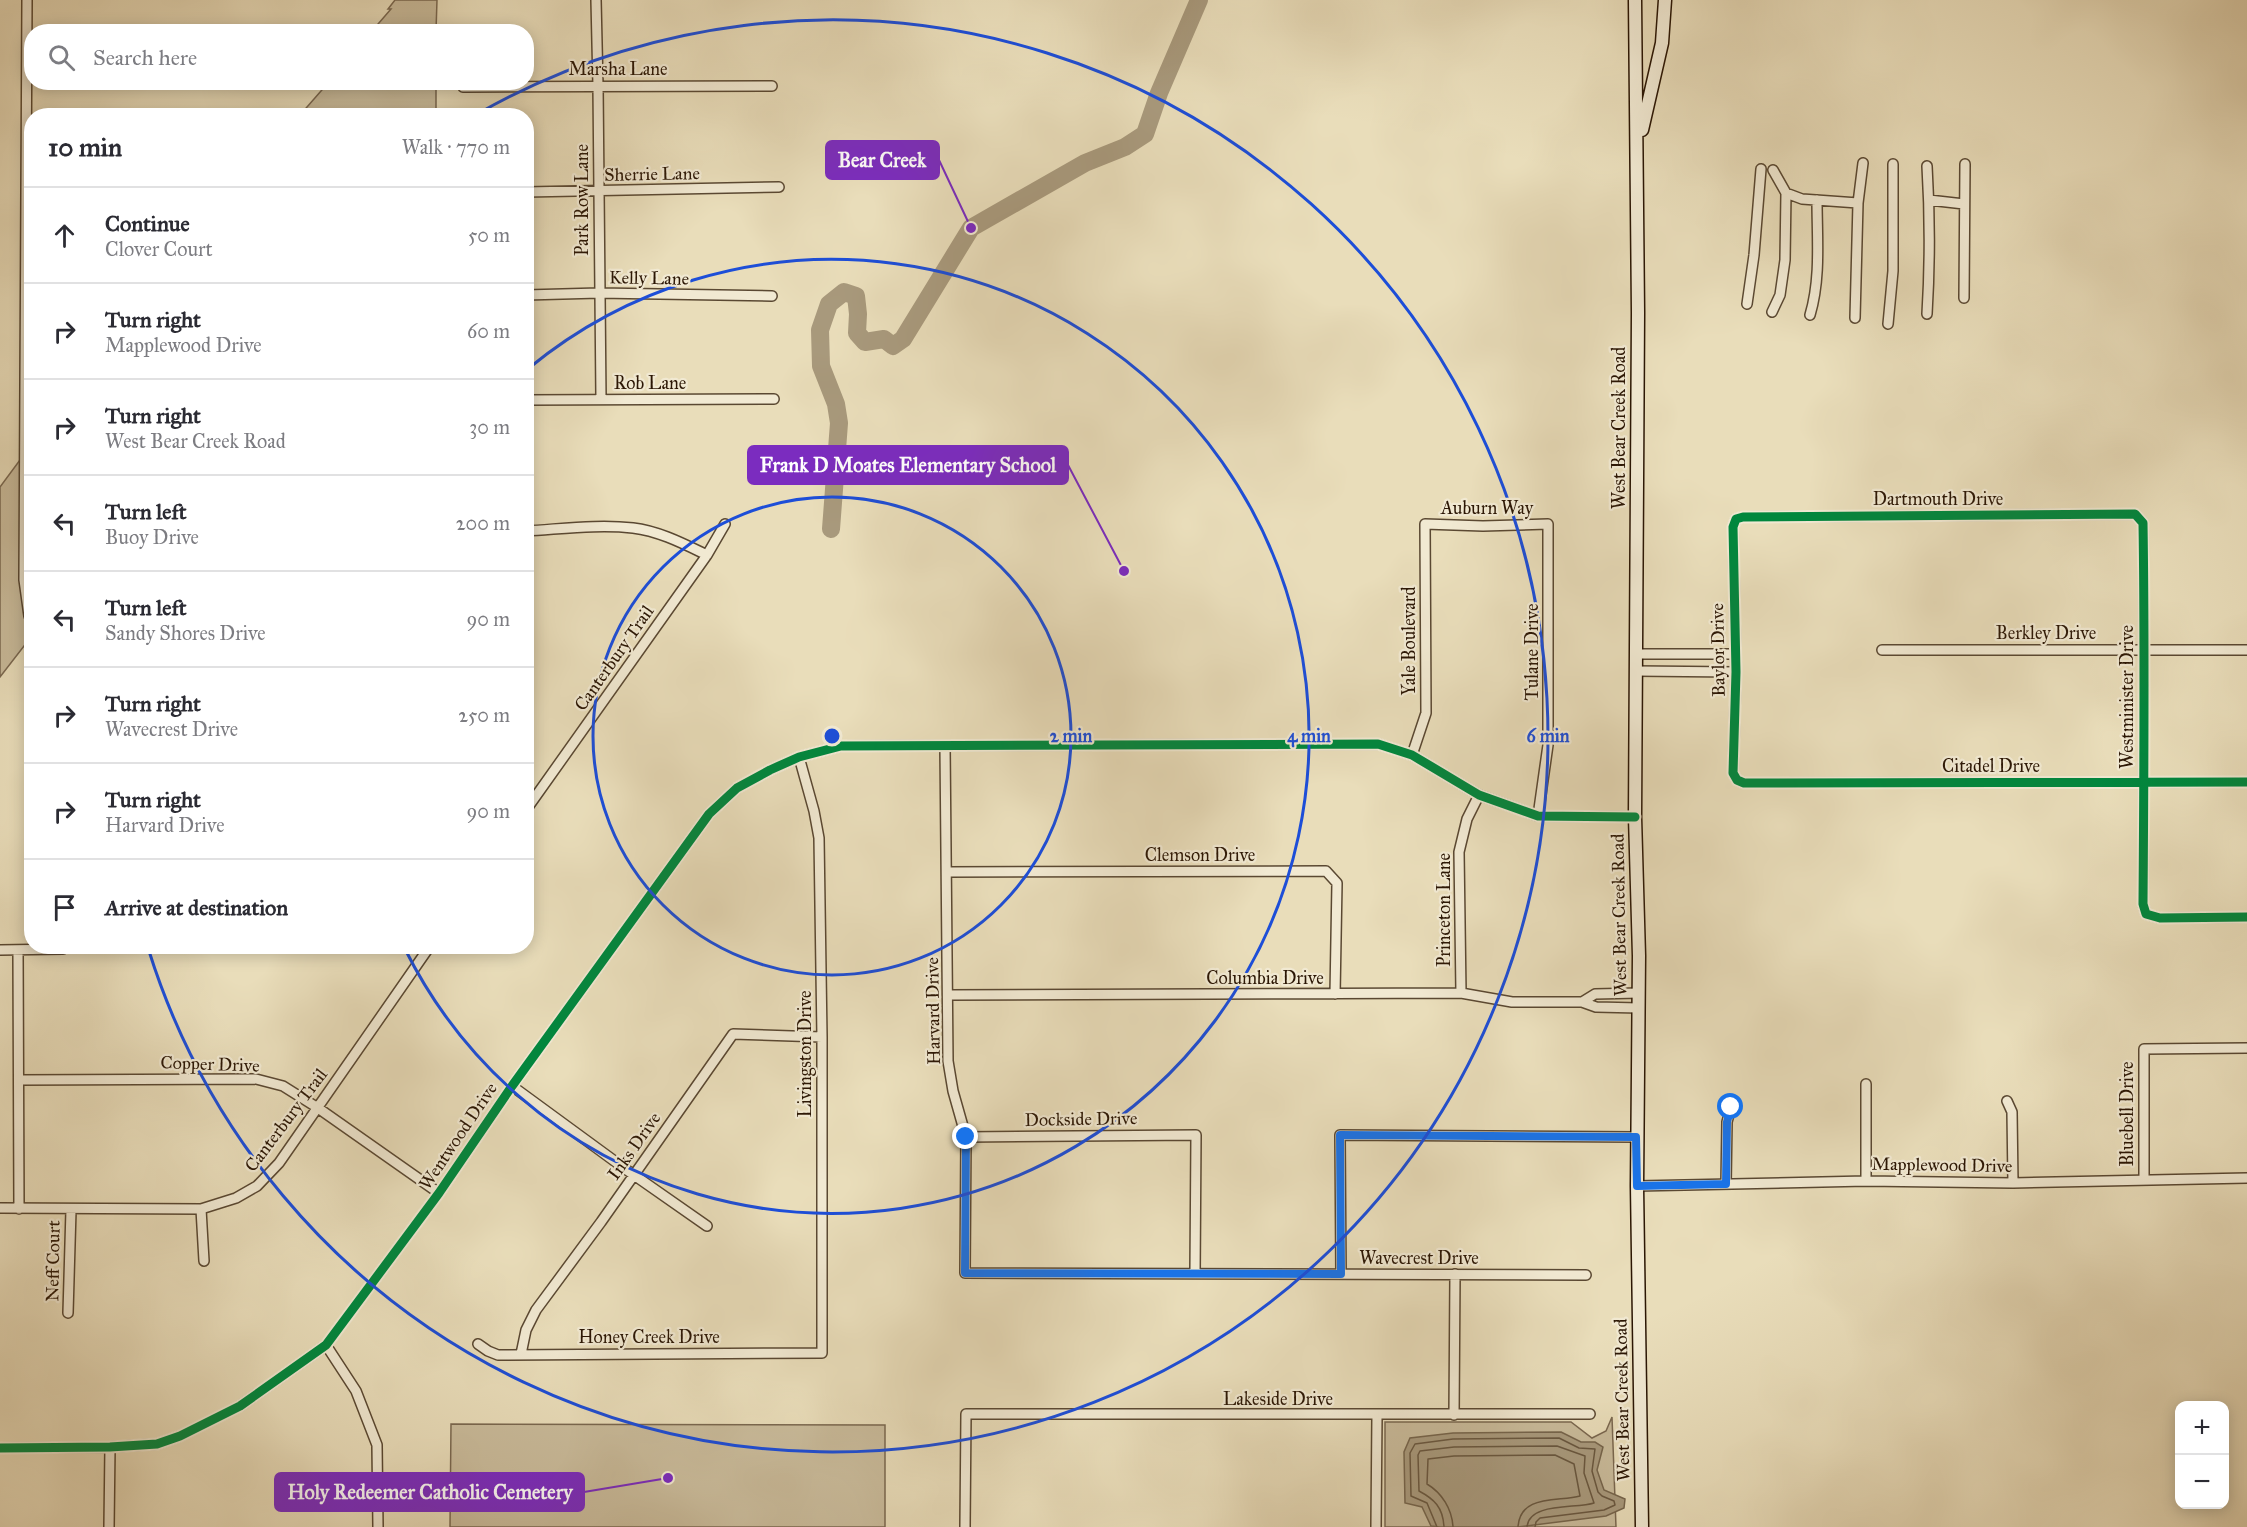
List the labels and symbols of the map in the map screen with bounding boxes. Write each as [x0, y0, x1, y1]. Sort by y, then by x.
street label: Marsha Lane [568, 58, 668, 80]
callout: Bear Creek [826, 141, 939, 179]
street label: Park Row Lane [571, 144, 593, 256]
text: Bear Creek [838, 148, 927, 172]
street label: Sherrie Lane [604, 162, 700, 186]
street label: Kelly Lane [609, 266, 689, 290]
street label: West Bear Creek Road [1608, 347, 1630, 509]
street label: Rob Lane [614, 372, 686, 394]
callout: Frank D Moates Elementary School [748, 446, 1068, 484]
text: Frank D Moates Elementary School [760, 453, 1057, 478]
street label: Dartmouth Drive [1873, 488, 2003, 510]
street label: Auburn Way [1440, 497, 1534, 519]
street label: Yale Boulevard [1398, 587, 1420, 695]
street label: Canterbury Trail [570, 601, 659, 715]
street label: Baylor Drive [1706, 603, 1730, 697]
street label: Tulane Drive [1521, 604, 1543, 700]
street label: Berkley Drive [1996, 622, 2096, 644]
street label: Westminister Drive [2116, 625, 2138, 769]
text: 2 min [1050, 725, 1093, 747]
text: 4 min [1287, 725, 1331, 748]
text: 6 min [1527, 725, 1570, 747]
centre of rings [822, 726, 842, 746]
street label: Citadel Drive [1942, 755, 2040, 777]
street label: West Bear Creek Road [1607, 833, 1631, 997]
street label: Clemson Drive [1145, 844, 1255, 866]
street label: Princeton Lane [1433, 853, 1455, 967]
street label: Harvard Drive [921, 957, 945, 1065]
street label: Columbia Drive [1206, 967, 1324, 989]
street label: Livingston Drive [794, 990, 817, 1118]
street label: Copper Drive [160, 1051, 260, 1077]
street label: Bluebell Drive [2116, 1061, 2138, 1167]
street label: Canterbury Trail [240, 1064, 332, 1176]
street label: Wentwood Drive [414, 1078, 502, 1194]
route start [1717, 1093, 1743, 1119]
street label: Dockside Drive [1024, 1107, 1138, 1131]
street label: Inks Drive [603, 1108, 665, 1184]
route end [952, 1123, 978, 1149]
street label: Mapplewood Drive [1871, 1153, 2013, 1177]
street label: Neff Court [41, 1220, 65, 1302]
street label: Wavecrest Drive [1359, 1247, 1479, 1269]
street label: West Bear Creek Road [1610, 1318, 1634, 1482]
street label: Honey Creek Drive [578, 1326, 720, 1348]
street label: Lakeside Drive [1223, 1388, 1333, 1410]
callout: Holy Redeemer Catholic Cemetery [275, 1473, 584, 1511]
text: Holy Redeemer Catholic Cemetery [287, 1480, 574, 1505]

